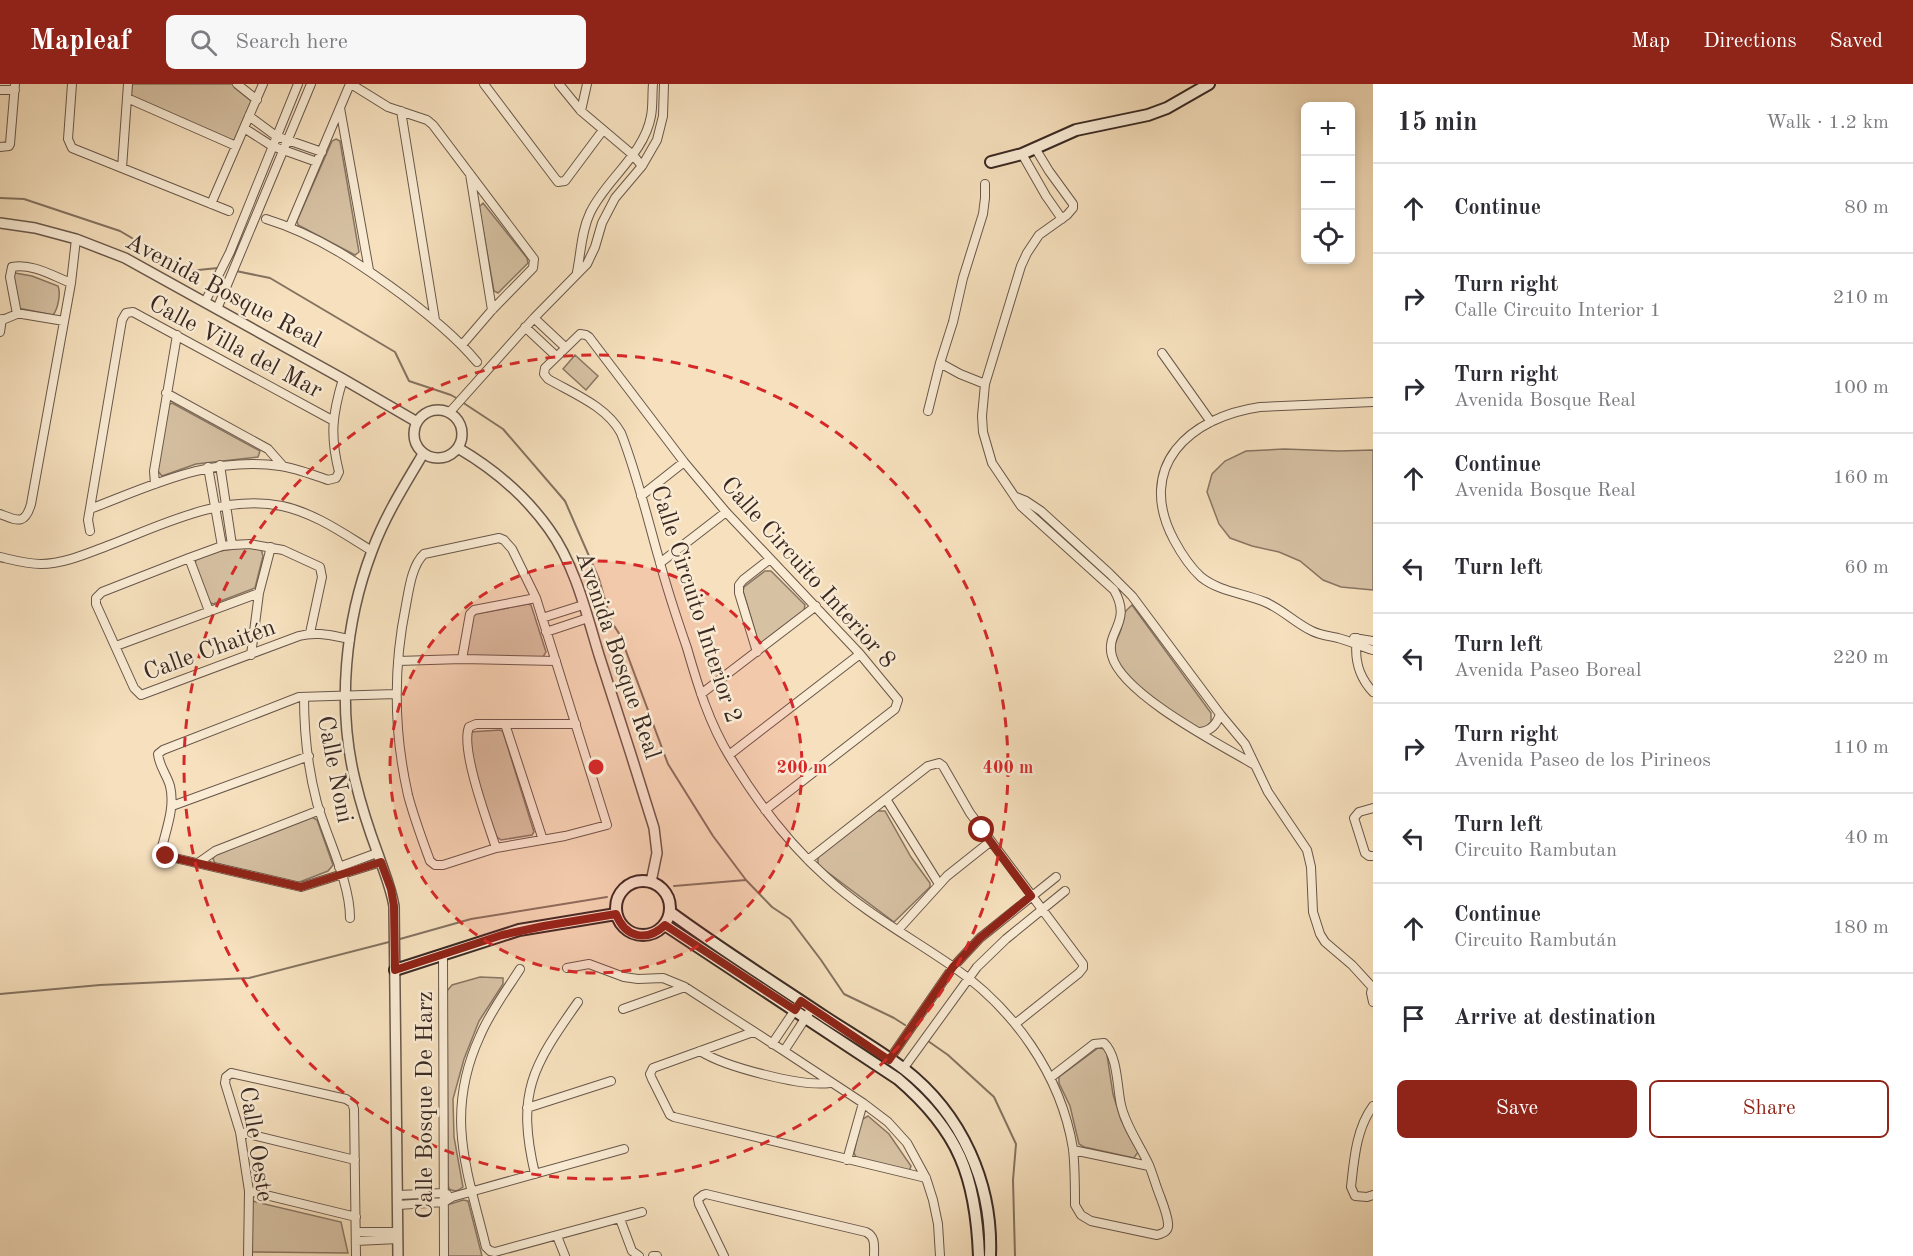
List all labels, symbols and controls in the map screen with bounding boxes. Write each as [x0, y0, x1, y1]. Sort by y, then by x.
search box [166, 15, 586, 69]
icon: search [187, 26, 220, 59]
text: Mapleaf [30, 28, 130, 56]
text: Search here [235, 31, 348, 53]
text: Map [1631, 31, 1670, 52]
text: Directions [1703, 31, 1797, 52]
text: Saved [1830, 31, 1883, 52]
map controls [1301, 102, 1355, 264]
button: + [1301, 102, 1355, 156]
text: 15 min [1397, 110, 1477, 136]
text: Walk · 1.2 km [1766, 113, 1889, 133]
button: − [1301, 156, 1355, 210]
icon: ahead [1397, 192, 1430, 225]
text: Continue [1454, 197, 1541, 219]
text: 80 m [1844, 198, 1889, 218]
button: locate [1301, 210, 1355, 264]
street label: Avenida Bosque Real [121, 230, 325, 354]
text: Turn right [1454, 274, 1558, 296]
icon: right [1397, 282, 1430, 315]
text: 210 m [1833, 288, 1889, 308]
street label: Calle Villa del Mar [144, 292, 326, 404]
text: Calle Circuito Interior 1 [1454, 301, 1661, 321]
text: Turn right [1454, 364, 1558, 386]
icon: right [1397, 372, 1430, 405]
text: 100 m [1833, 378, 1889, 398]
text: Avenida Bosque Real [1454, 391, 1636, 411]
text: Continue [1454, 454, 1541, 476]
icon: ahead [1397, 462, 1430, 495]
text: 160 m [1833, 468, 1889, 488]
street label: Calle Circuito Interior 8 [715, 473, 900, 674]
text: Avenida Bosque Real [1454, 481, 1636, 501]
street label: Calle Circuito Interior 2 [645, 483, 745, 726]
street label: Avenida Bosque Real [570, 549, 664, 763]
icon: left [1397, 552, 1430, 585]
text: Turn left [1454, 557, 1543, 579]
text: 60 m [1844, 558, 1889, 578]
street label: Calle Chaitén [140, 616, 279, 686]
text: Turn left [1454, 634, 1543, 656]
icon: left [1397, 642, 1430, 675]
text: 220 m [1833, 648, 1889, 668]
text: Avenida Paseo Boreal [1454, 661, 1641, 681]
street label: Calle Noni [312, 714, 356, 825]
text: Turn right [1454, 724, 1558, 746]
icon: right [1397, 732, 1430, 765]
text: 110 m [1833, 738, 1889, 758]
text: Avenida Paseo de los Pirineos [1454, 751, 1711, 771]
centre of rings [586, 757, 606, 777]
text: 200 m [777, 759, 827, 777]
text: 400 m [983, 759, 1033, 777]
text: Turn left [1454, 814, 1543, 836]
route start [968, 816, 994, 842]
icon: left [1397, 822, 1430, 855]
text: 40 m [1844, 828, 1889, 848]
text: Circuito Rambutan [1454, 841, 1617, 861]
route end [152, 842, 178, 868]
text: Continue [1454, 904, 1541, 926]
icon: ahead [1397, 912, 1430, 945]
text: 180 m [1833, 918, 1889, 938]
text: Circuito Rambután [1454, 931, 1617, 951]
street label: Calle Bosque De Harz [414, 991, 438, 1219]
icon: arrive [1397, 1002, 1430, 1035]
text: Arrive at destination [1454, 1007, 1656, 1029]
button: Save [1397, 1080, 1637, 1138]
button: Share [1649, 1080, 1889, 1138]
street label: Calle Oeste [234, 1085, 276, 1204]

